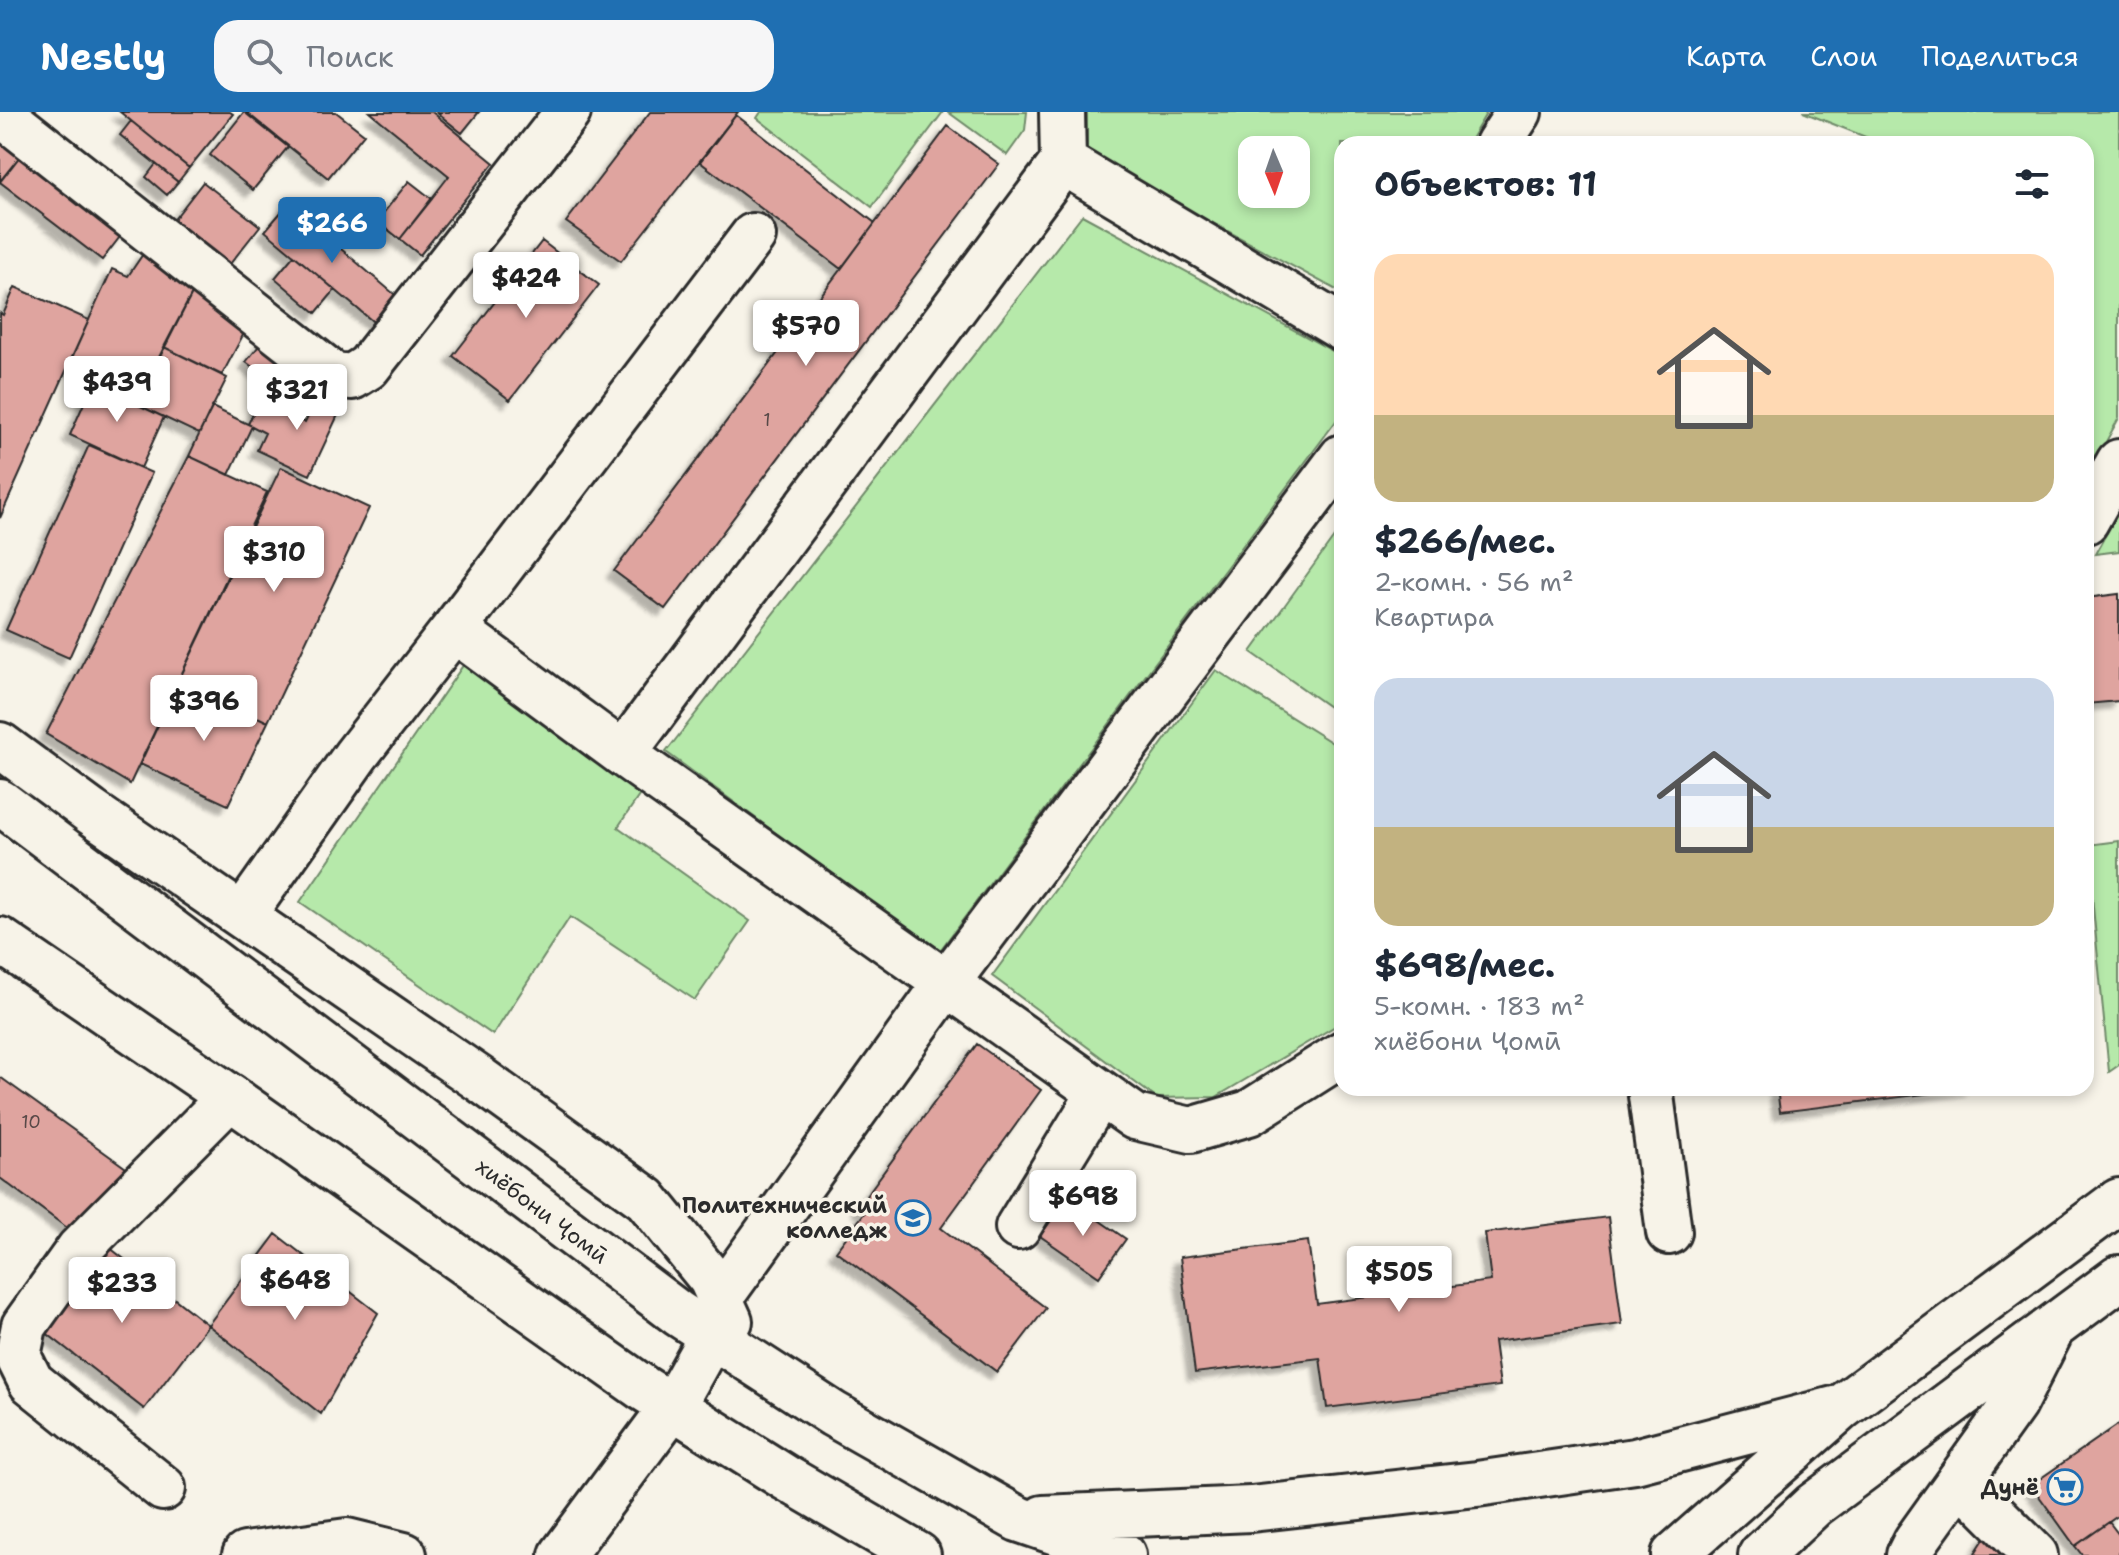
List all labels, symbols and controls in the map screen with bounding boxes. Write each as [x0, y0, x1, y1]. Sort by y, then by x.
search box [214, 20, 774, 92]
text: Nestly [40, 31, 166, 82]
icon: search [242, 34, 286, 78]
text: Поиск [306, 36, 394, 77]
text: Карта [1686, 37, 1766, 75]
text: Слои [1810, 37, 1877, 75]
text: Поделиться [1921, 37, 2079, 75]
north arrow [1238, 136, 1310, 208]
map controls [1238, 136, 1310, 208]
text: Объектов: 11 [1374, 161, 1597, 207]
icon: filters [2010, 162, 2054, 206]
pin: $266 [285, 197, 379, 265]
text: $266 [296, 205, 368, 240]
pin: $424 [479, 252, 573, 320]
text: $424 [491, 260, 561, 295]
pin: $570 [759, 300, 853, 368]
icon: home [1642, 306, 1786, 450]
text: $570 [771, 308, 841, 343]
pin: $439 [70, 356, 164, 424]
text: $439 [82, 364, 152, 399]
pin: $321 [250, 364, 344, 432]
text: $321 [265, 372, 329, 407]
house number: 1 [763, 408, 771, 432]
text: $266/мес. [1374, 518, 1556, 564]
pin: $310 [227, 526, 321, 594]
text: $310 [242, 534, 306, 569]
text: 2-комн. · 56 m² [1374, 564, 1574, 599]
text: Квартира [1374, 599, 1494, 634]
pin: $396 [157, 675, 251, 743]
text: $396 [168, 683, 240, 718]
icon: home [1642, 730, 1786, 874]
text: $698/мес. [1374, 942, 1555, 988]
text: 5-комн. · 183 m² [1374, 988, 1585, 1023]
text: хиёбони Ҷомӣ [1374, 1023, 1561, 1058]
house number: 10 [21, 1110, 41, 1134]
street label: хиёбони Ҷомӣ [470, 1152, 614, 1270]
pin: $698 [1036, 1170, 1130, 1238]
text: $698 [1047, 1178, 1119, 1213]
place label: Политехнический колледж [682, 1191, 887, 1245]
school or university icon: Политехнический колледж [894, 1199, 932, 1237]
pin: $505 [1352, 1246, 1446, 1314]
pin: $648 [248, 1254, 342, 1322]
text: $505 [1365, 1254, 1433, 1289]
pin: $233 [75, 1257, 169, 1325]
text: $648 [259, 1262, 331, 1297]
text: $233 [87, 1265, 157, 1300]
supermarket icon: Дунё [2046, 1468, 2084, 1506]
place label: Дунё [1981, 1473, 2039, 1502]

